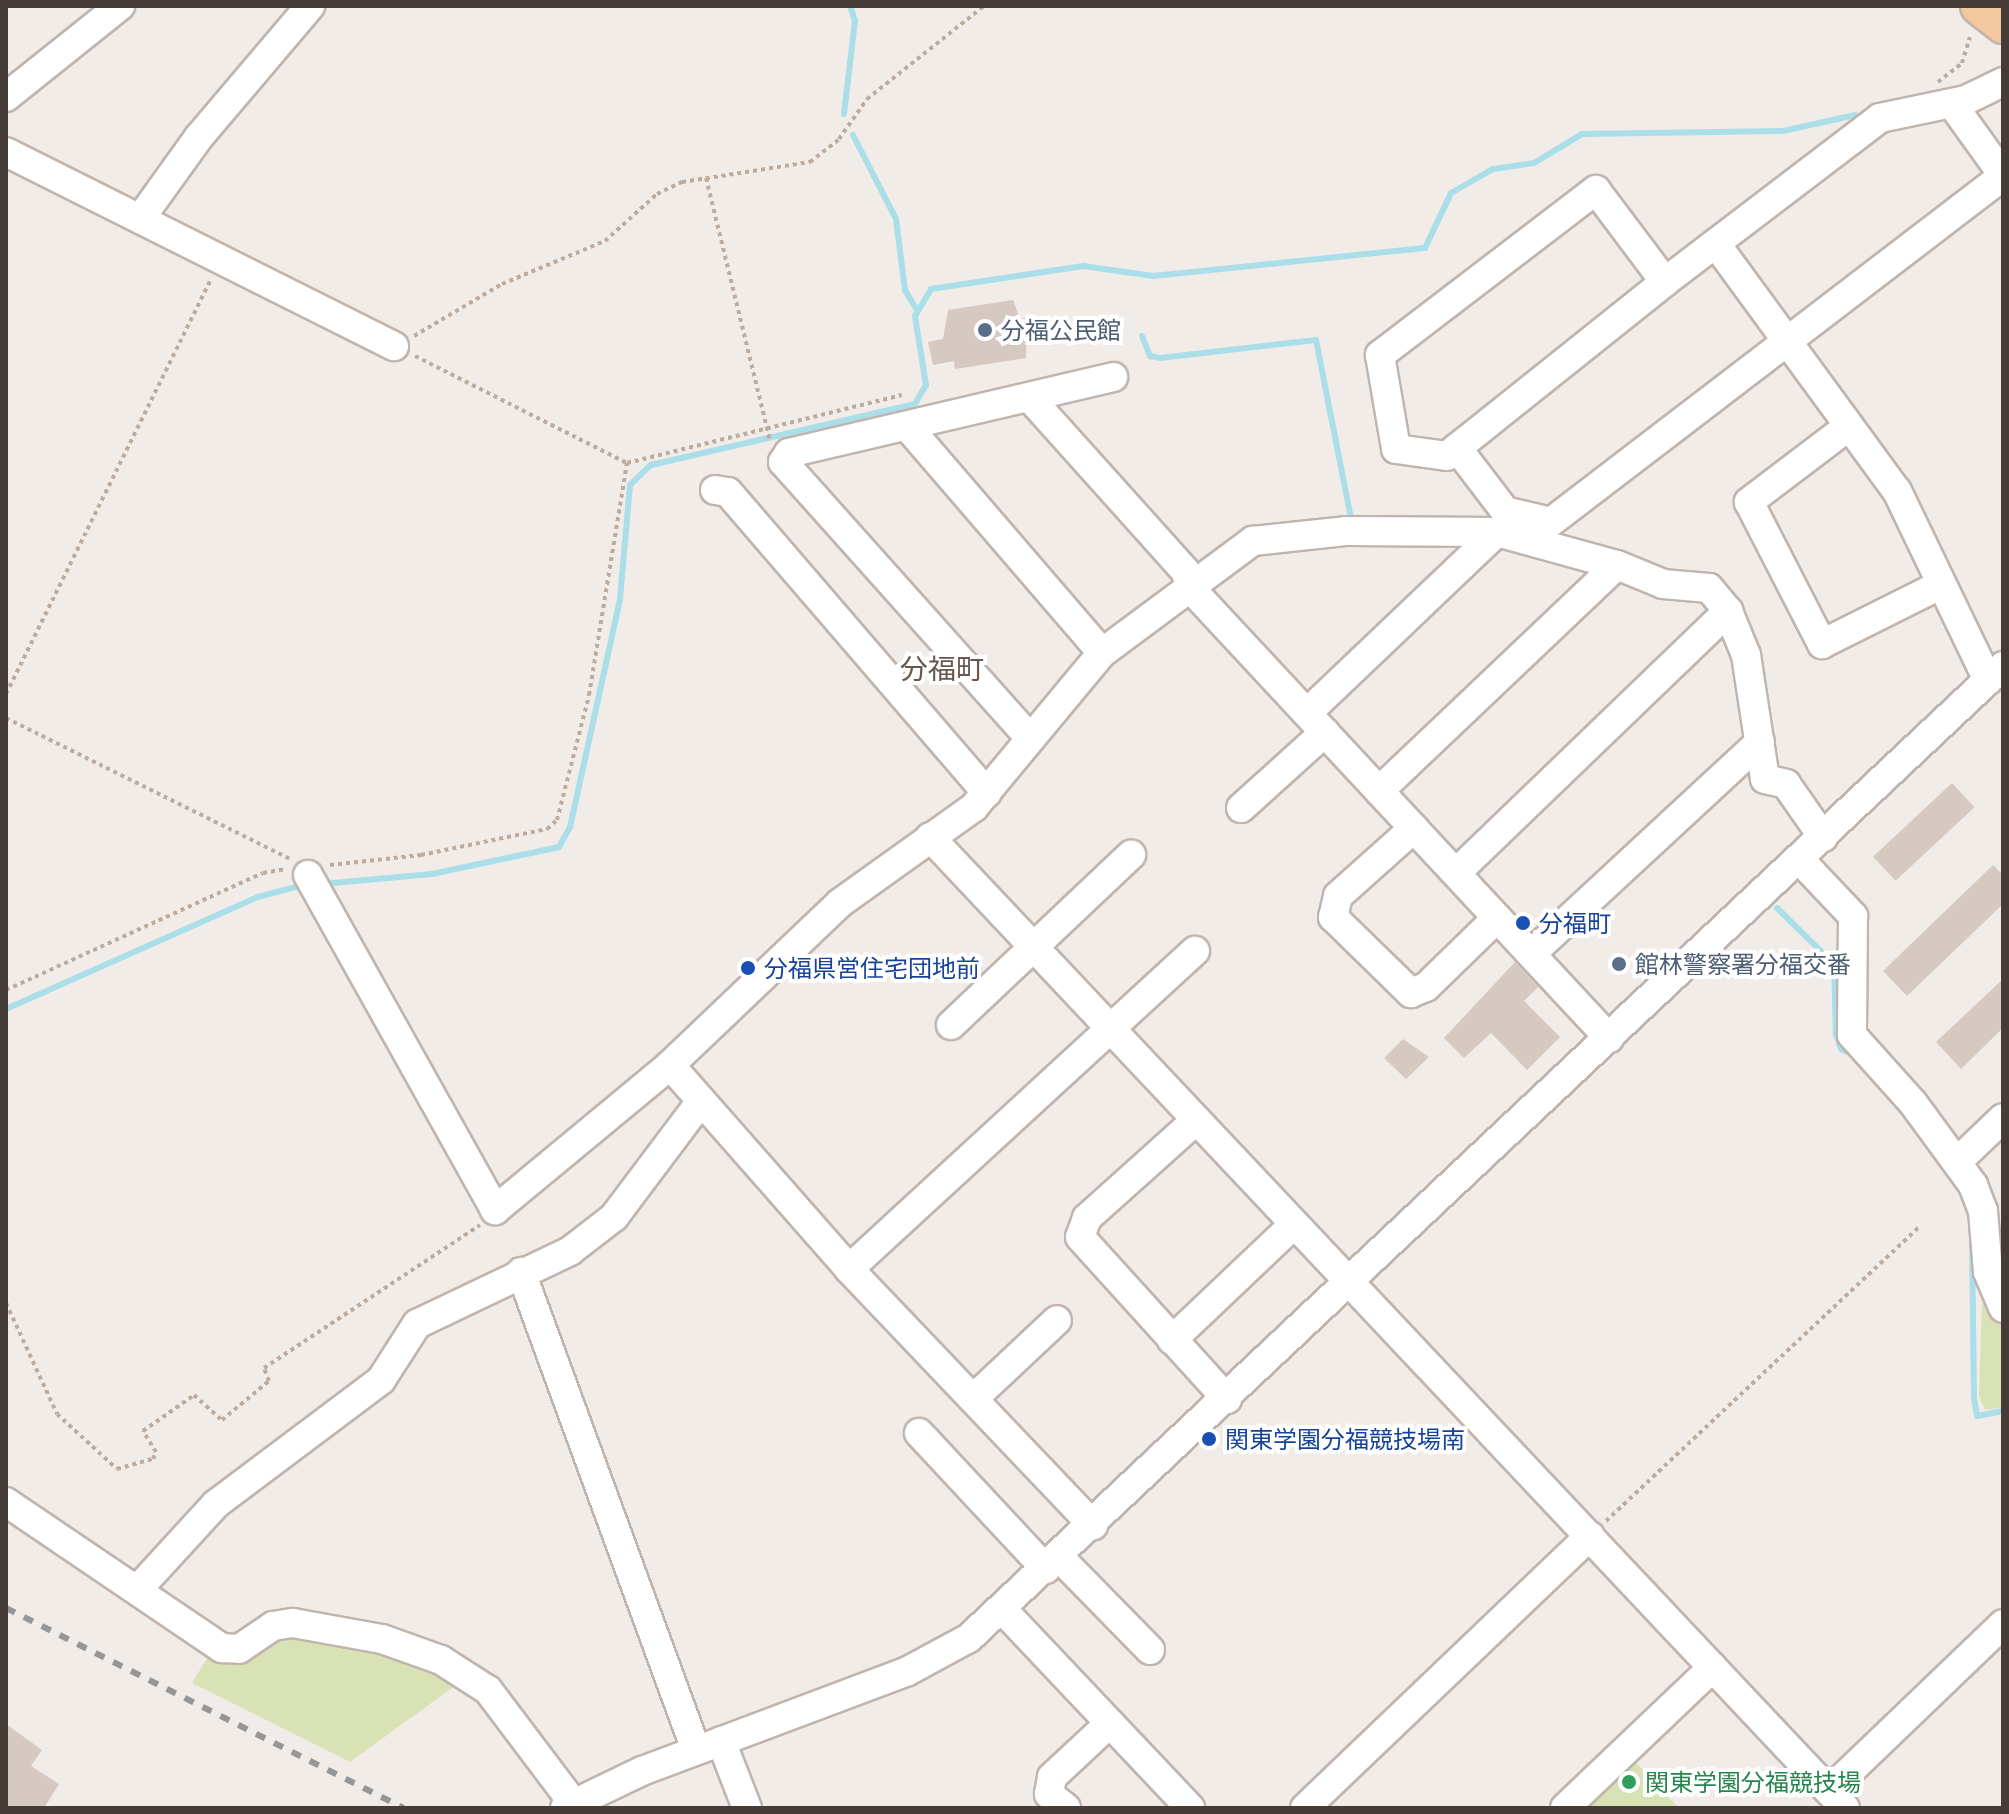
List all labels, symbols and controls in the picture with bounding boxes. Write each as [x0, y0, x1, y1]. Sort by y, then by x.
place label: 分福公民館 [1001, 316, 1121, 344]
marker: 分福公民館 [976, 321, 994, 339]
district label: 分福町 [900, 651, 984, 685]
place label: 分福町 [1539, 909, 1611, 937]
marker: 分福町 [1514, 914, 1532, 932]
place label: 館林警察署分福交番 [1635, 950, 1851, 978]
place label: 分福県営住宅団地前 [764, 954, 980, 982]
marker: 館林警察署分福交番 [1610, 955, 1628, 973]
marker: 分福県営住宅団地前 [739, 959, 757, 977]
place label: 関東学園分福競技場南 [1225, 1425, 1465, 1453]
marker: 関東学園分福競技場南 [1200, 1430, 1218, 1448]
place label: 関東学園分福競技場 [1645, 1768, 1861, 1796]
marker: 関東学園分福競技場 [1620, 1773, 1638, 1791]

